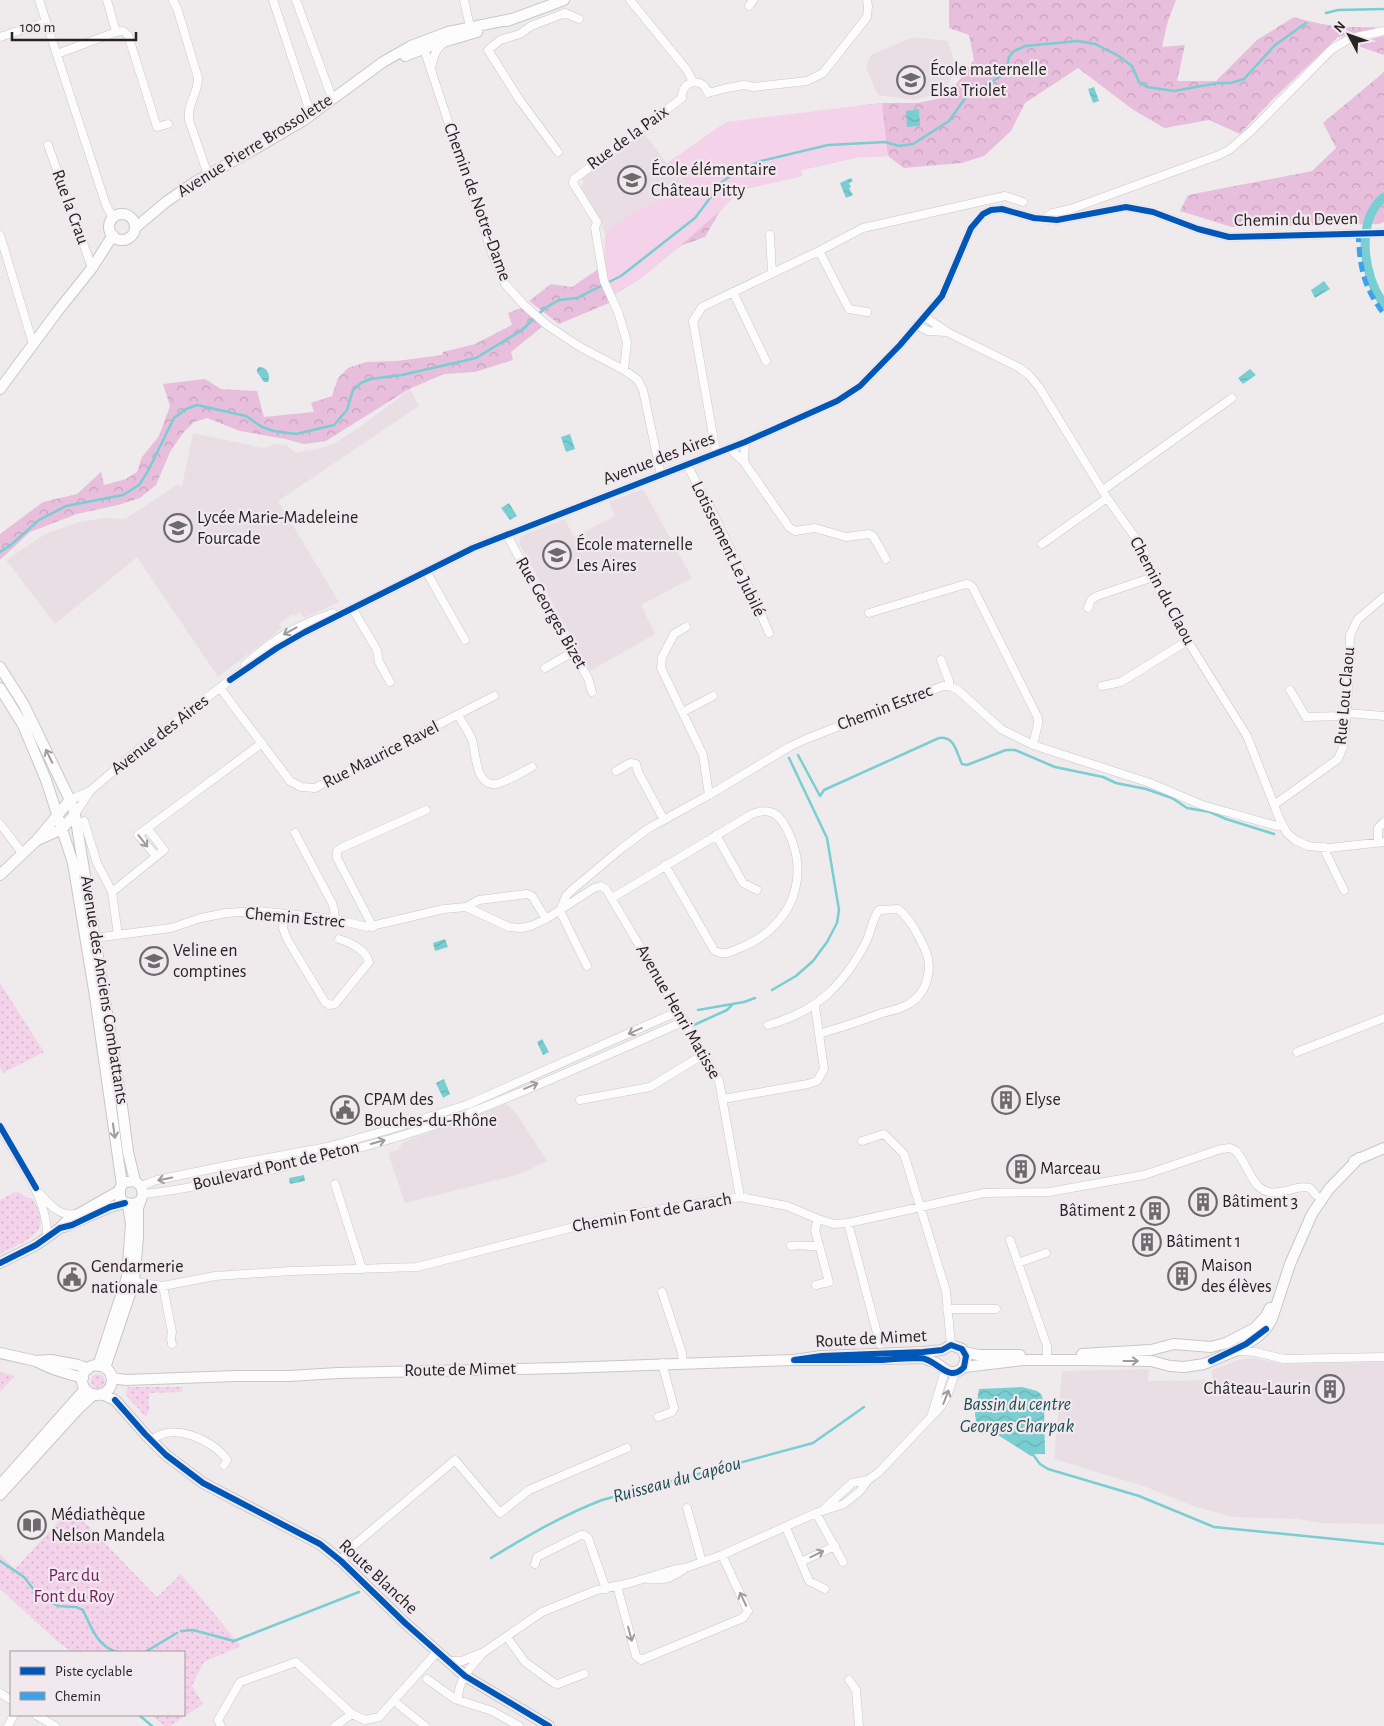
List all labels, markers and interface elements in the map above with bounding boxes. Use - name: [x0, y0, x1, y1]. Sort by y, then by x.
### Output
- scale bar: [12, 10, 136, 42]
- north arrow: [1324, 10, 1374, 60]
- text: N: [1331, 19, 1348, 35]
- text: 100 m: [20, 20, 55, 35]
- place label: École maternelle Elsa Triolet: [930, 58, 1047, 100]
- school or university icon: École maternelle Elsa Triolet: [896, 65, 926, 95]
- street label: Avenue Pierre Brossolette: [174, 91, 336, 201]
- street label: Rue de la Paix: [584, 102, 672, 173]
- street label: Chemin de Notre-Dame: [440, 121, 514, 283]
- place label: École élémentaire Château Pitty: [651, 158, 776, 200]
- school or university icon: École élémentaire Château Pitty: [617, 165, 647, 195]
- street label: Rue la Crau: [48, 167, 92, 247]
- street label: Chemin du Deven: [1234, 210, 1358, 230]
- street label: Avenue des Aires: [601, 429, 717, 489]
- street label: Lotissement Le Jubilé: [687, 479, 769, 619]
- place label: Lycée Marie-Madeleine Fourcade: [197, 509, 358, 548]
- school or university icon: Lycée Marie-Madeleine Fourcade: [163, 513, 193, 543]
- place label: École maternelle Les Aires: [576, 533, 693, 575]
- street label: Chemin du Claou: [1126, 534, 1198, 648]
- school or university icon: École maternelle Les Aires: [542, 540, 572, 570]
- street label: Rue Georges Bizet: [512, 554, 590, 672]
- one-way arrow: [283, 626, 298, 636]
- street label: Rue Lou Claou: [1332, 646, 1358, 746]
- street label: Chemin Estrec: [835, 682, 935, 734]
- street label: Avenue des Aires: [108, 692, 212, 778]
- street label: Rue Maurice Ravel: [320, 718, 442, 792]
- one-way arrow: [44, 749, 54, 764]
- one-way arrow: [138, 834, 149, 847]
- street label: Avenue des Anciens Combattants: [77, 874, 131, 1106]
- street label: Chemin Estrec: [244, 905, 346, 931]
- place label: Veline en comptines: [173, 942, 247, 981]
- street label: Avenue Henri Matisse: [632, 942, 724, 1082]
- school or university icon: Veline en comptines: [139, 946, 169, 976]
- one-way arrow: [628, 1027, 643, 1037]
- one-way arrow: [523, 1081, 538, 1091]
- building icon: Elyse: [991, 1085, 1021, 1115]
- place label: CPAM des Bouches-du-Rhône: [364, 1091, 497, 1130]
- place label: Elyse: [1025, 1091, 1061, 1109]
- public building icon: CPAM des Bouches-du-Rhône: [330, 1095, 360, 1125]
- one-way arrow: [109, 1123, 119, 1139]
- one-way arrow: [370, 1137, 386, 1146]
- street label: Boulevard Pont de Peton: [191, 1138, 361, 1194]
- building icon: Marceau: [1006, 1154, 1036, 1184]
- place label: Marceau: [1040, 1160, 1101, 1178]
- one-way arrow: [157, 1175, 173, 1184]
- building icon: Bâtiment 3: [1188, 1187, 1218, 1217]
- street label: Chemin Font de Garach: [571, 1190, 733, 1236]
- place label: Bâtiment 3: [1222, 1193, 1298, 1211]
- building icon: Bâtiment 2: [1140, 1196, 1170, 1226]
- place label: Bâtiment 2: [1059, 1202, 1136, 1220]
- building icon: Bâtiment 1: [1132, 1227, 1162, 1257]
- place label: Bâtiment 1: [1166, 1233, 1241, 1251]
- place label: Maison des élèves: [1201, 1257, 1272, 1296]
- place label: Gendarmerie nationale: [91, 1258, 183, 1297]
- building icon: Maison des élèves: [1167, 1261, 1197, 1291]
- public building icon: Gendarmerie nationale: [57, 1262, 87, 1292]
- street label: Route de Mimet: [815, 1327, 928, 1351]
- one-way arrow: [1122, 1356, 1139, 1366]
- street label: Route de Mimet: [404, 1360, 516, 1380]
- building icon: Château-Laurin: [1315, 1374, 1345, 1404]
- place label: Château-Laurin: [1203, 1380, 1311, 1398]
- one-way arrow: [942, 1390, 951, 1405]
- water label: Bassin du centre Georges Charpak: [960, 1395, 1074, 1436]
- water label: Ruisseau du Capéou: [611, 1454, 743, 1506]
- place label: Médiathèque Nelson Mandela: [51, 1506, 165, 1545]
- library icon: Médiathèque Nelson Mandela: [17, 1510, 47, 1540]
- street label: Route Blanche: [335, 1536, 421, 1618]
- one-way arrow: [809, 1549, 824, 1559]
- park label: Parc du Font du Roy: [34, 1567, 115, 1606]
- one-way arrow: [737, 1592, 747, 1607]
- one-way arrow: [626, 1625, 635, 1641]
- legend: [10, 1651, 185, 1716]
- text: Piste cyclable: [55, 1664, 133, 1679]
- text: Chemin: [55, 1689, 101, 1704]

